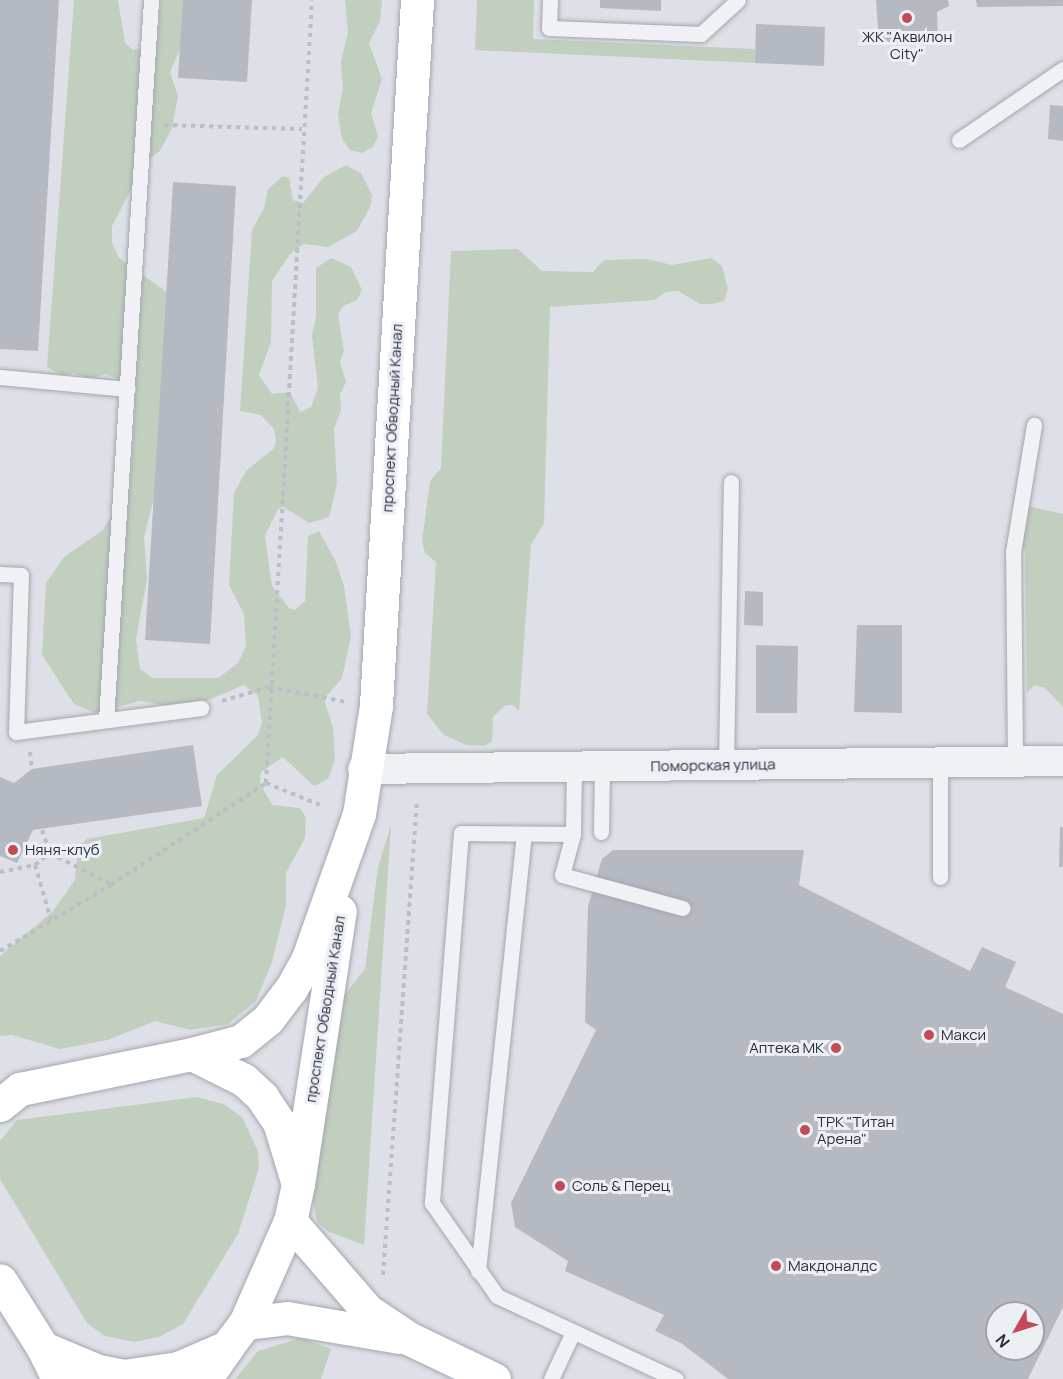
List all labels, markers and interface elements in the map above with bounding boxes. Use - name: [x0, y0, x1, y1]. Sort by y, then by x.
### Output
- marker: ЖК "Аквилон City": [900, 11, 914, 25]
- place label: ЖК "Аквилон City": [861, 27, 953, 62]
- street label: проспект Обводный Канал: [378, 323, 406, 513]
- street label: Поморская улица: [650, 755, 776, 775]
- place label: Няня-клуб: [25, 841, 100, 859]
- marker: Няня-клуб: [6, 843, 20, 857]
- street label: проспект Обводный Канал: [301, 914, 349, 1104]
- place label: Макси: [941, 1026, 986, 1044]
- marker: Макси: [922, 1028, 936, 1042]
- place label: Аптека МК: [749, 1039, 824, 1057]
- marker: Аптека МК: [829, 1041, 843, 1055]
- place label: ТРК "Титан Арена": [817, 1112, 895, 1147]
- marker: ТРК "Титан Арена": [798, 1123, 812, 1137]
- place label: Соль & Перец: [572, 1177, 670, 1195]
- marker: Соль & Перец: [553, 1179, 567, 1193]
- place label: Макдоналдс: [788, 1257, 877, 1275]
- marker: Макдоналдс: [769, 1259, 783, 1273]
- north arrow: [985, 1301, 1045, 1361]
- text: N: [990, 1330, 1015, 1352]

